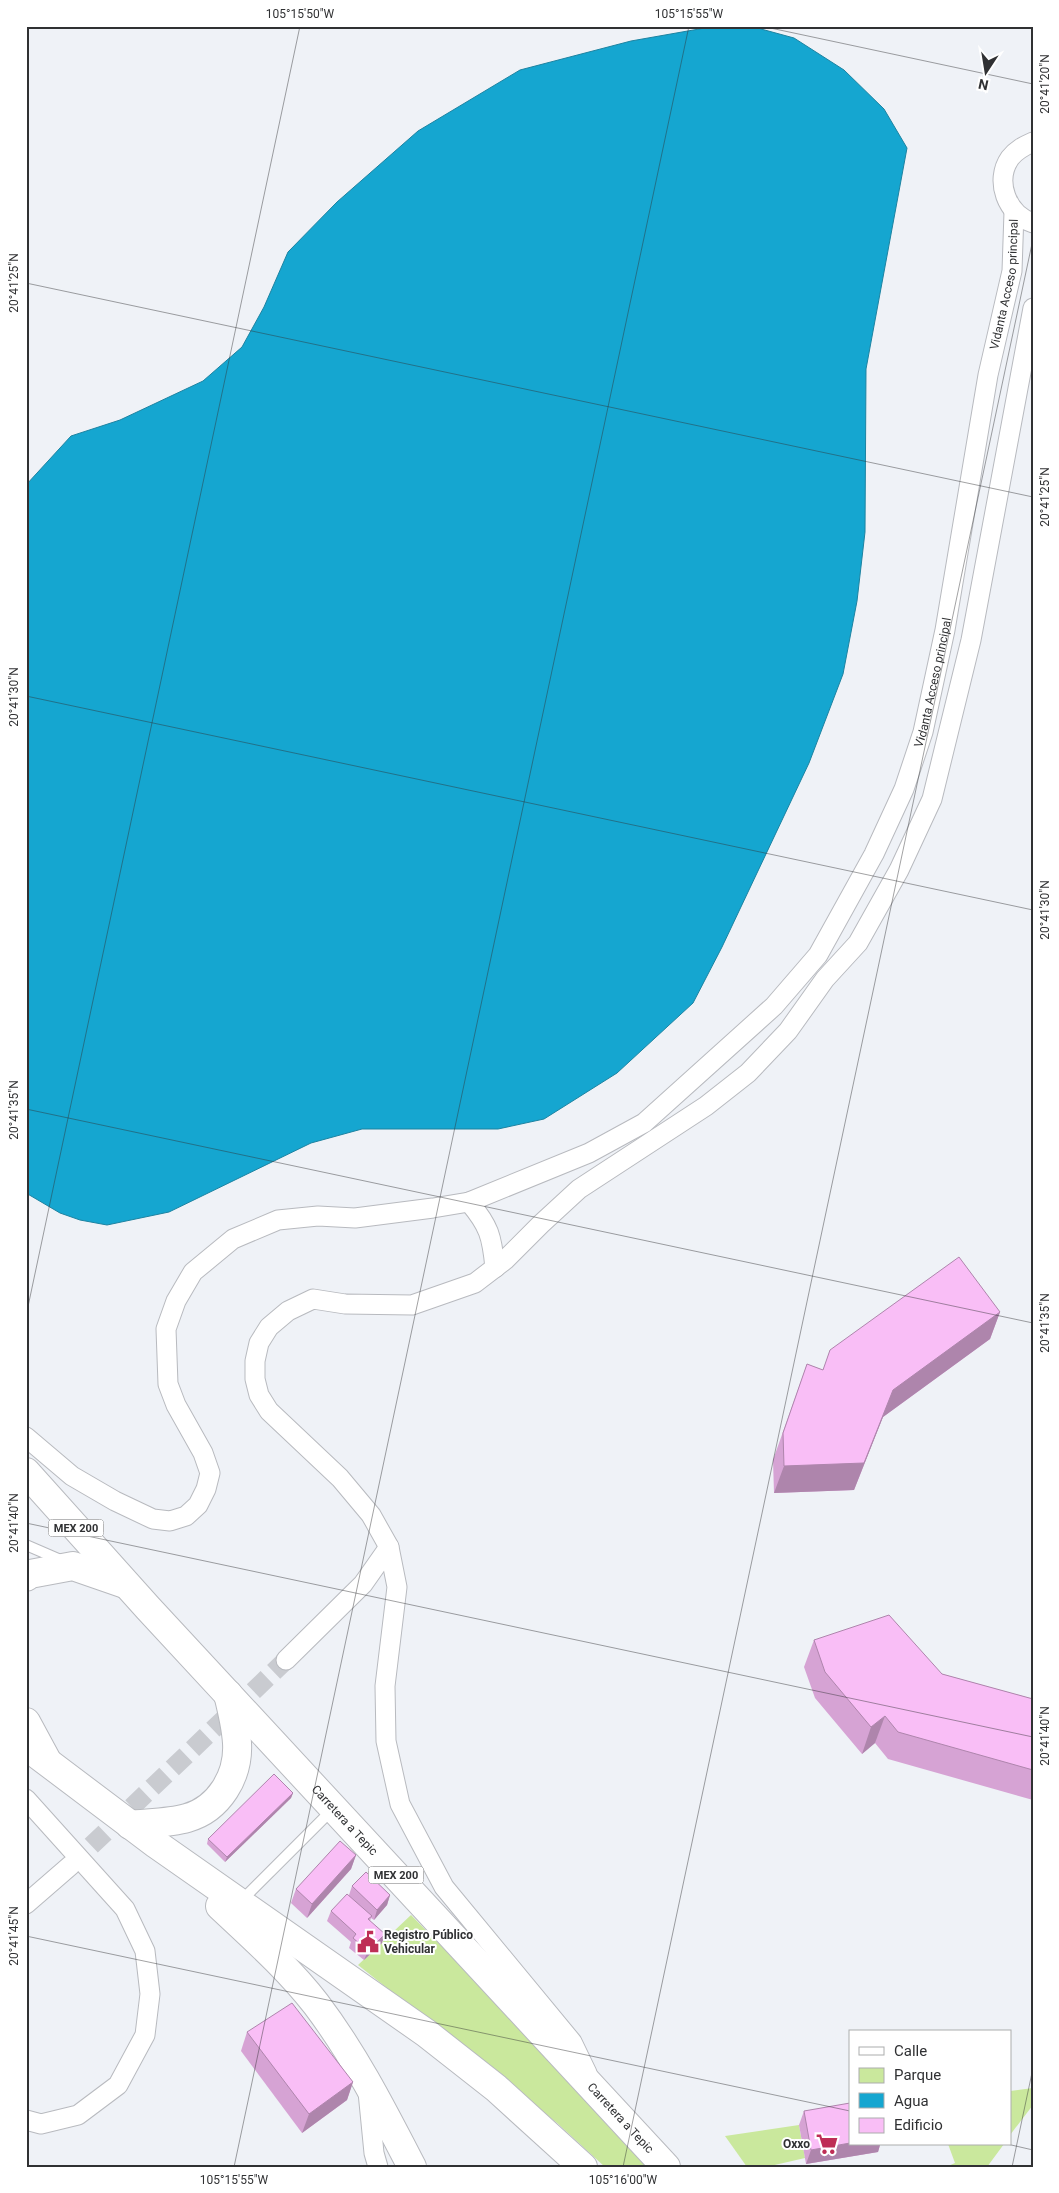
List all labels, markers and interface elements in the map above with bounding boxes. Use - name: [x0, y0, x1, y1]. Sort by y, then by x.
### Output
- text: 105°15'50"W: [266, 7, 334, 21]
- text: 105°15'55"W: [655, 7, 723, 21]
- north arrow: [962, 48, 1012, 98]
- text: 20°41'20"N: [1038, 54, 1052, 114]
- text: N: [977, 76, 990, 94]
- street label: Vidanta Acceso principal: [987, 219, 1021, 351]
- text: 20°41'25"N: [7, 253, 21, 313]
- text: 20°41'25"N: [1038, 467, 1052, 527]
- street label: Vidanta Acceso principal: [911, 617, 954, 749]
- text: 20°41'30"N: [7, 667, 21, 727]
- text: 20°41'30"N: [1038, 880, 1052, 940]
- text: 20°41'35"N: [7, 1080, 21, 1140]
- text: 20°41'35"N: [1038, 1293, 1052, 1353]
- text: 20°41'40"N: [7, 1493, 21, 1553]
- road number: MEX 200: [48, 1520, 104, 1536]
- text: 20°41'40"N: [1038, 1706, 1052, 1766]
- street label: Carretera a Tepic: [309, 1782, 381, 1858]
- road number: MEX 200: [368, 1866, 424, 1884]
- text: 20°41'45"N: [7, 1906, 21, 1966]
- place label: Registro Público Vehicular: [384, 1928, 473, 1956]
- public building icon: Registro Público Vehicular: [355, 1929, 381, 1955]
- legend: [849, 2030, 1012, 2146]
- text: Calle: [894, 2042, 927, 2060]
- text: Parque: [894, 2066, 941, 2084]
- street label: Carretera a Tepic: [585, 2080, 657, 2156]
- text: Agua: [894, 2092, 929, 2110]
- text: Edificio: [894, 2116, 943, 2134]
- supermarket icon: Oxxo: [814, 2131, 840, 2157]
- place label: Oxxo: [783, 2137, 810, 2151]
- text: 105°15'55"W: [200, 2173, 268, 2187]
- text: 105°16'00"W: [589, 2173, 657, 2187]

